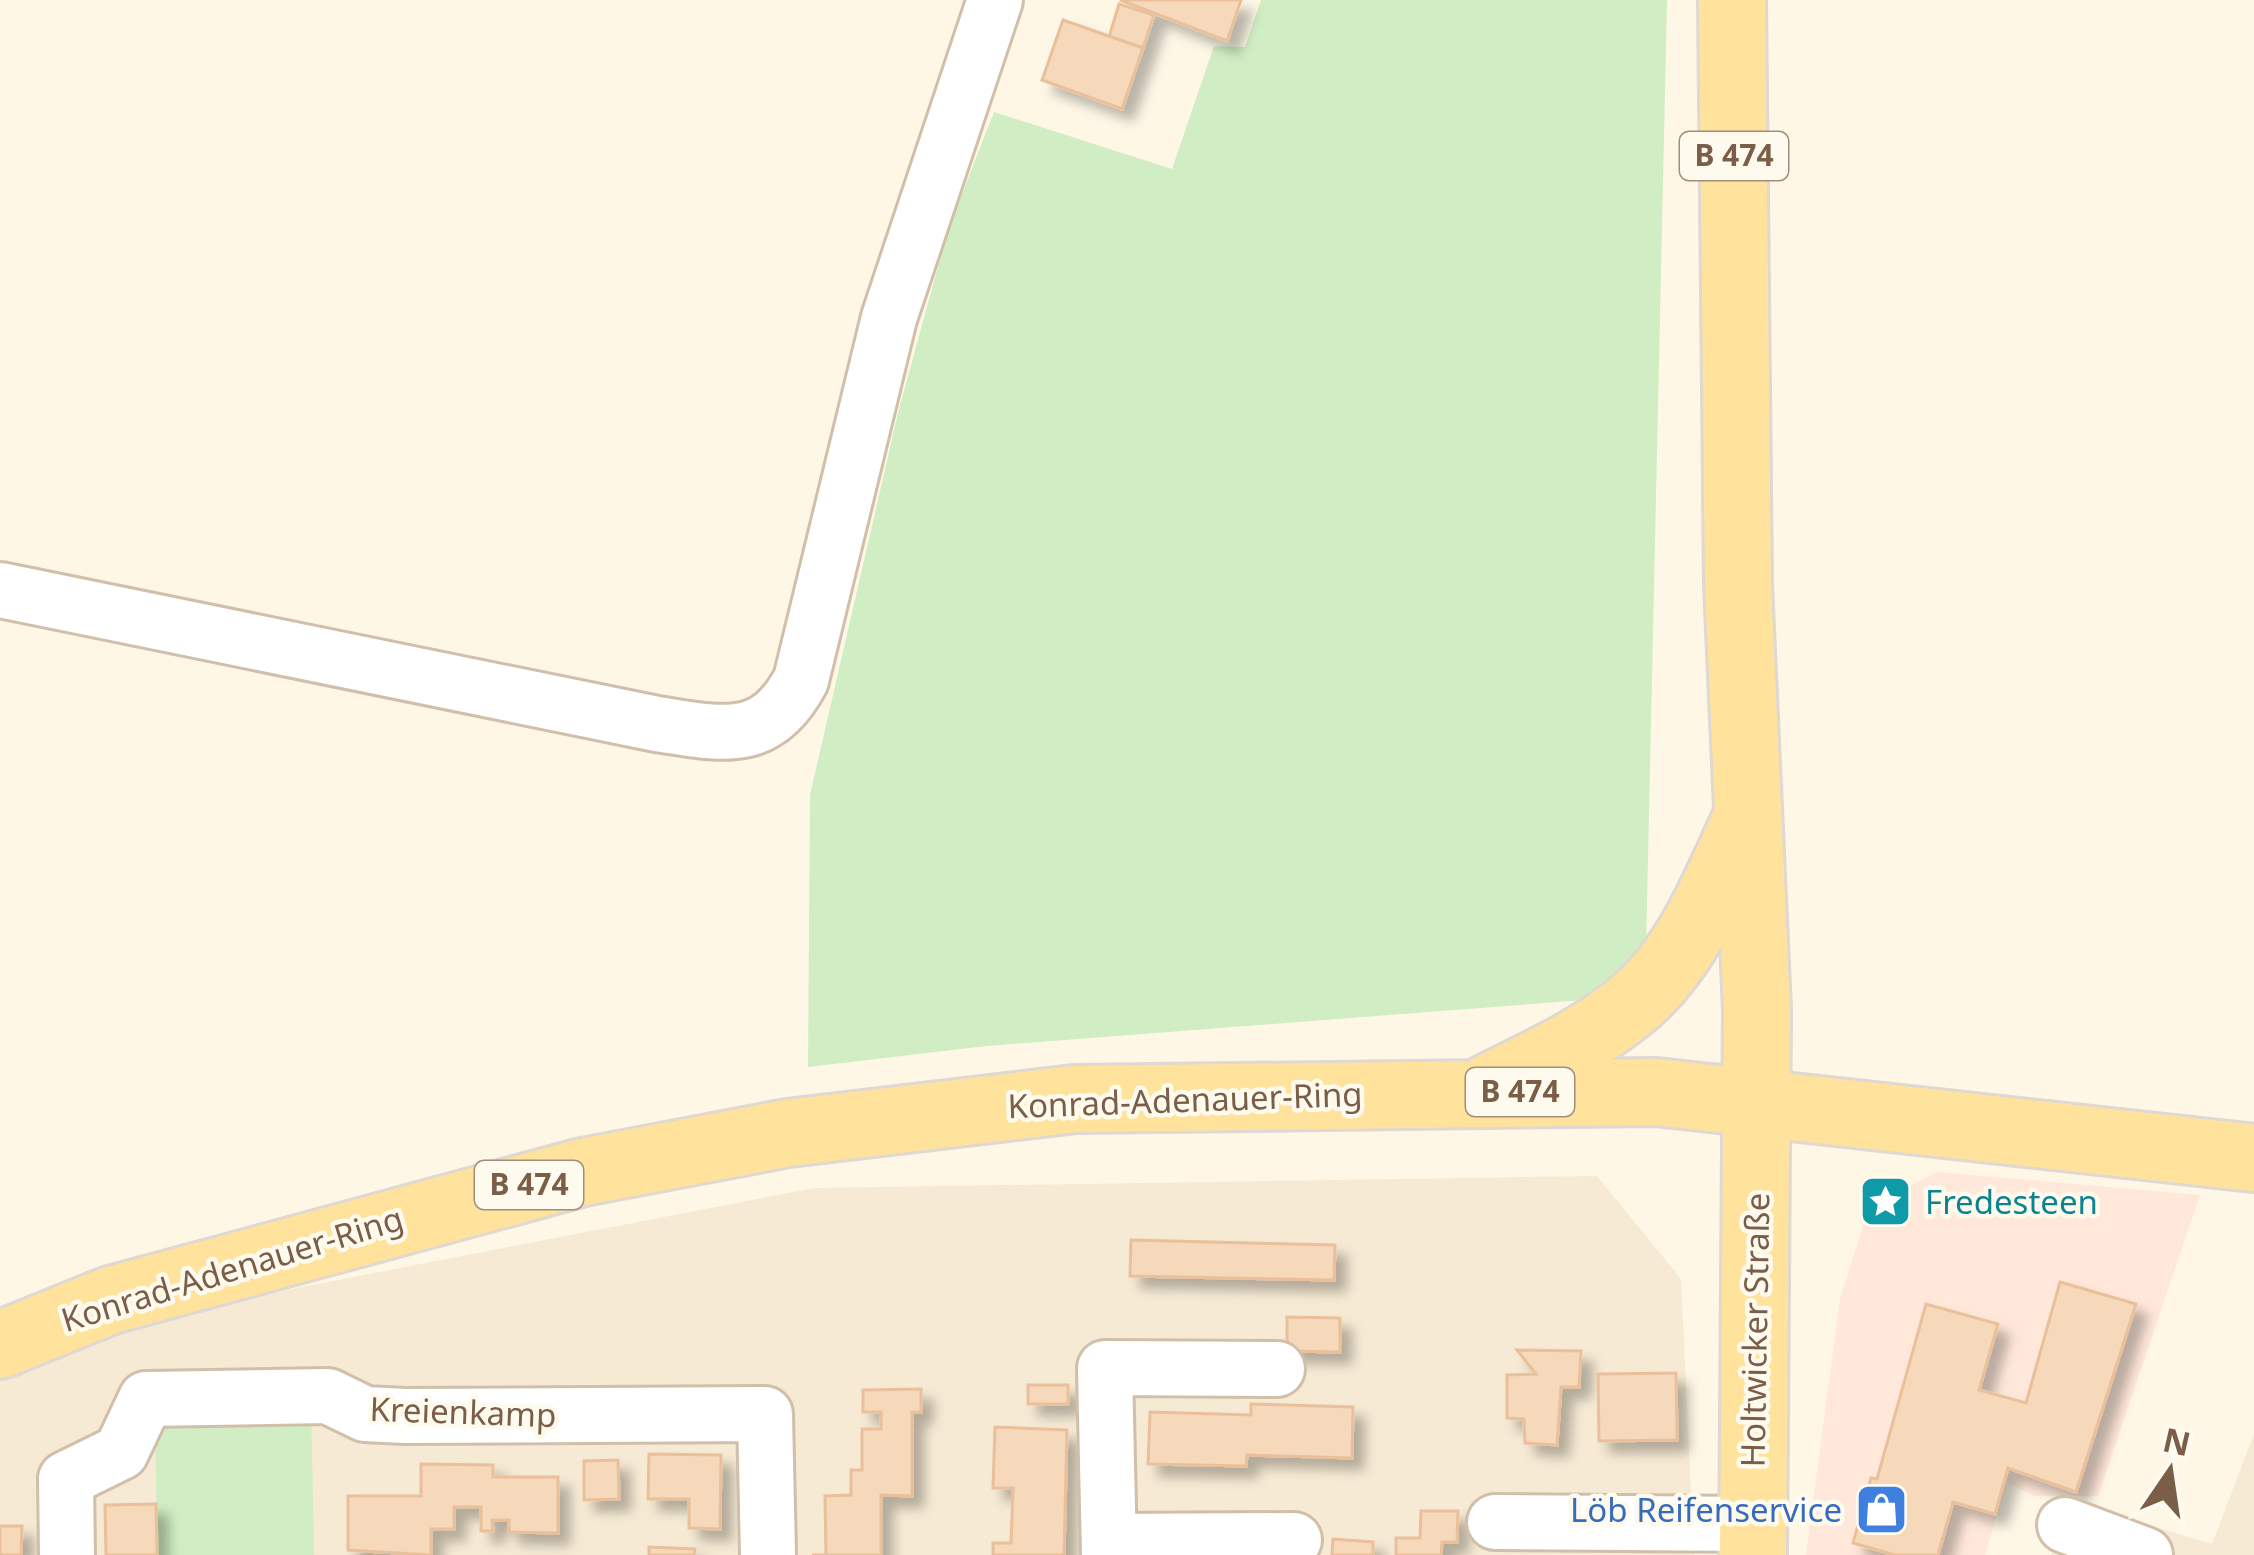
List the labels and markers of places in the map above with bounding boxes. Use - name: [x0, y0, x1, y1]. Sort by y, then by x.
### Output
- place icon: Fredesteen: [1858, 1174, 1914, 1230]
- place label: Fredesteen: [1925, 1179, 2098, 1224]
- shop icon: Löb Reifenservice: [1853, 1482, 1909, 1538]
- place label: Löb Reifenservice: [1570, 1487, 1842, 1532]

